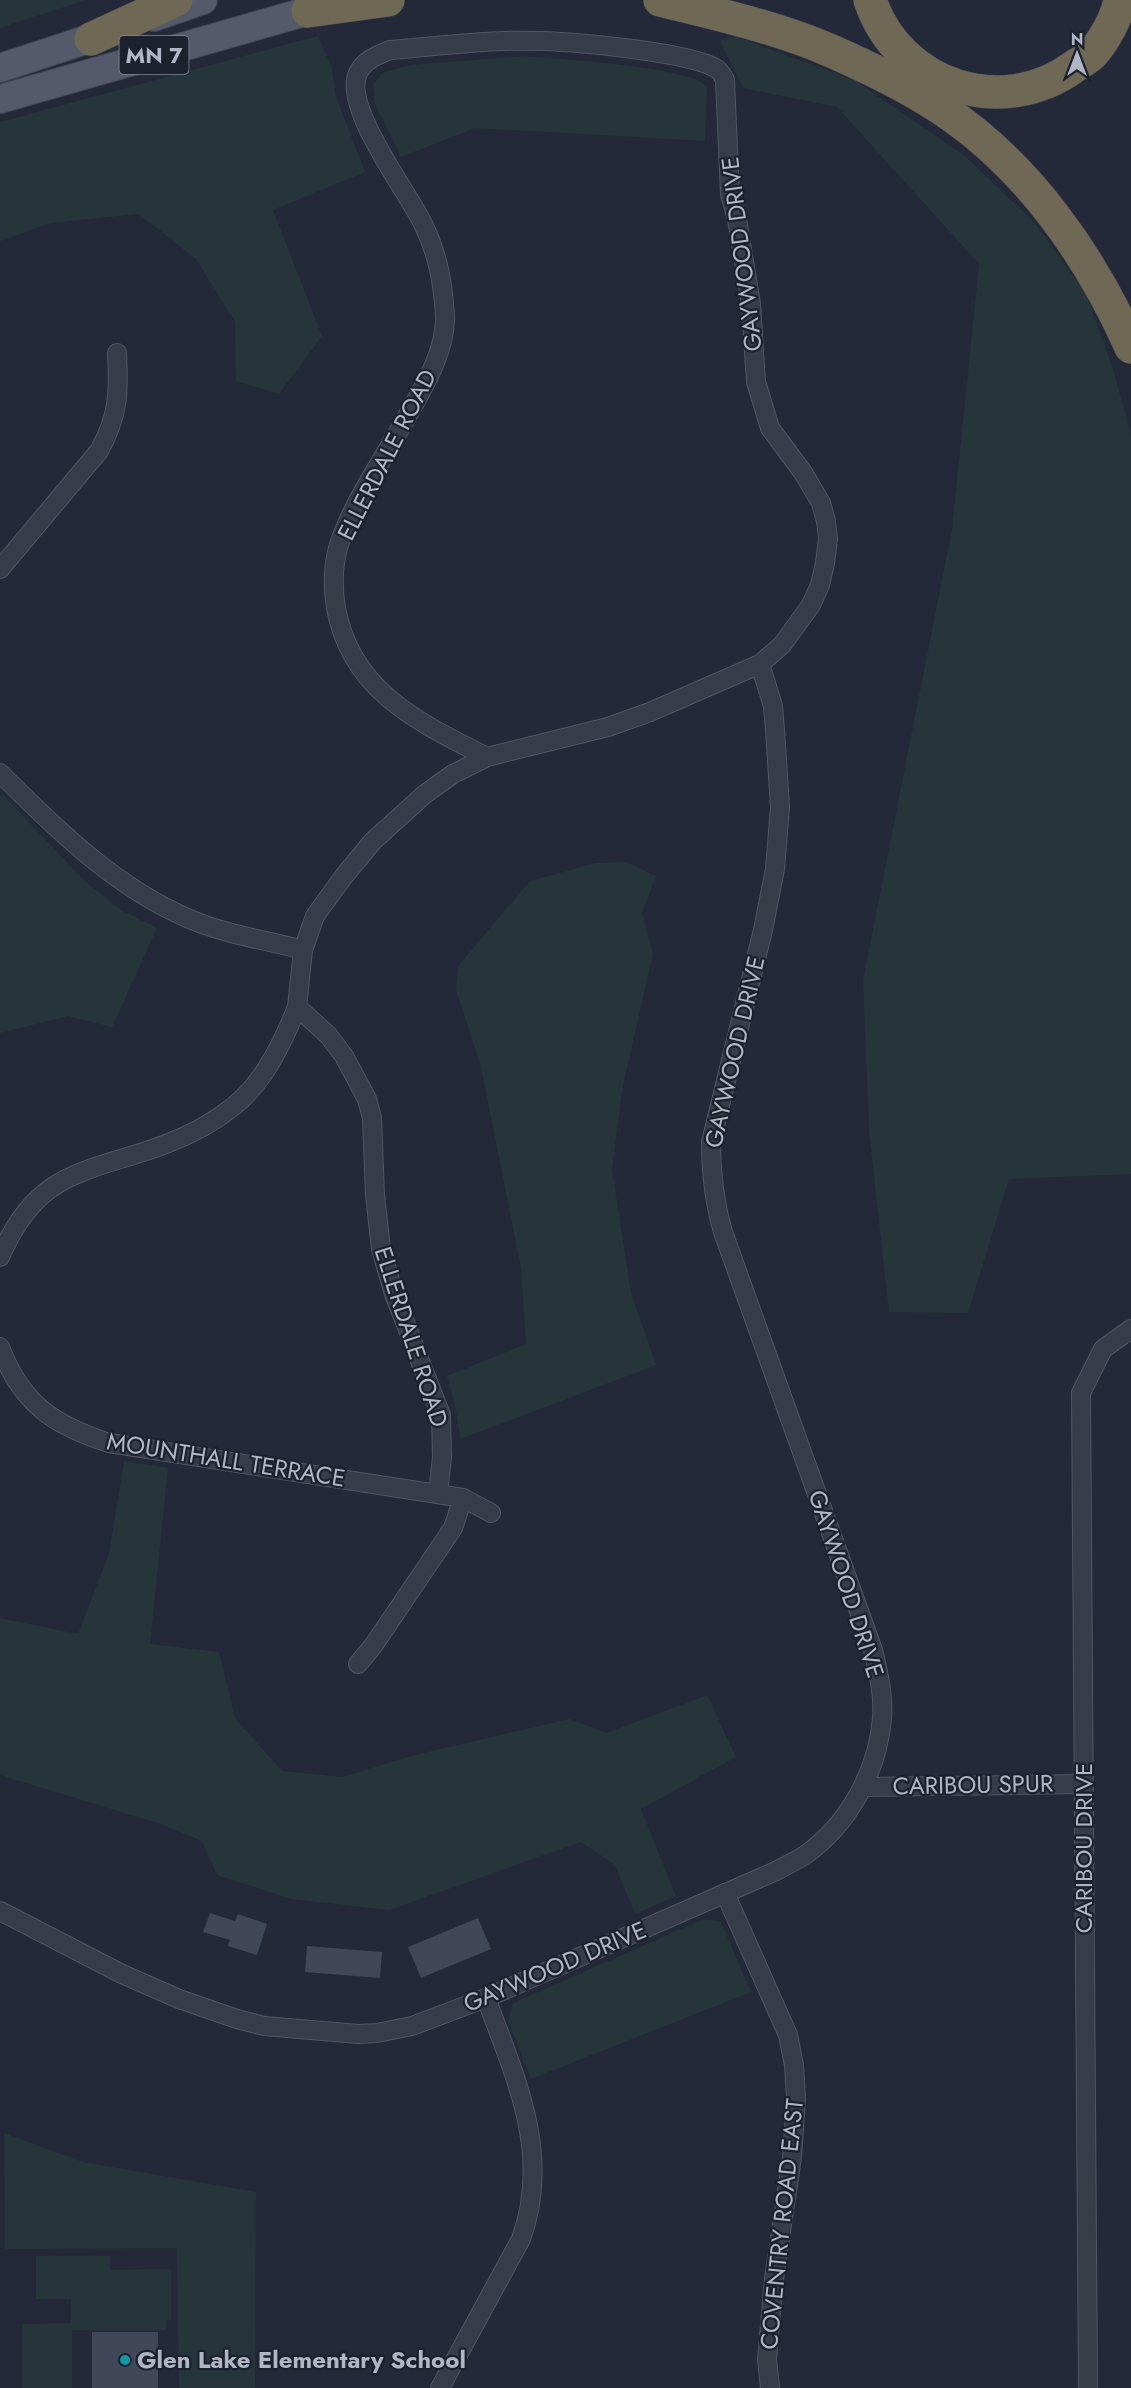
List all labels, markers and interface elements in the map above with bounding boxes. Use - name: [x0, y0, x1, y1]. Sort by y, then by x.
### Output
- north arrow: [1047, 24, 1107, 84]
- text: N: [1071, 28, 1083, 51]
- road number: MN 7: [120, 36, 188, 74]
- street label: GAYWOOD DRIVE: [712, 155, 771, 353]
- street label: ELLERDALE ROAD: [328, 363, 445, 546]
- street label: GAYWOOD DRIVE: [695, 953, 774, 1151]
- street label: ELLERDALE ROAD: [366, 1242, 457, 1432]
- street label: MOUNTHALL TERRACE: [104, 1423, 348, 1496]
- street label: GAYWOOD DRIVE: [800, 1485, 893, 1682]
- street label: CARIBOU DRIVE: [1066, 1763, 1101, 1933]
- street label: CARIBOU SPUR: [892, 1766, 1054, 1803]
- street label: GAYWOOD DRIVE: [458, 1912, 652, 2021]
- street label: COVENTRY ROAD EAST: [751, 2097, 812, 2351]
- place label: Glen Lake Elementary School: [137, 2342, 466, 2377]
- marker: Glen Lake Elementary School: [118, 2353, 132, 2367]

